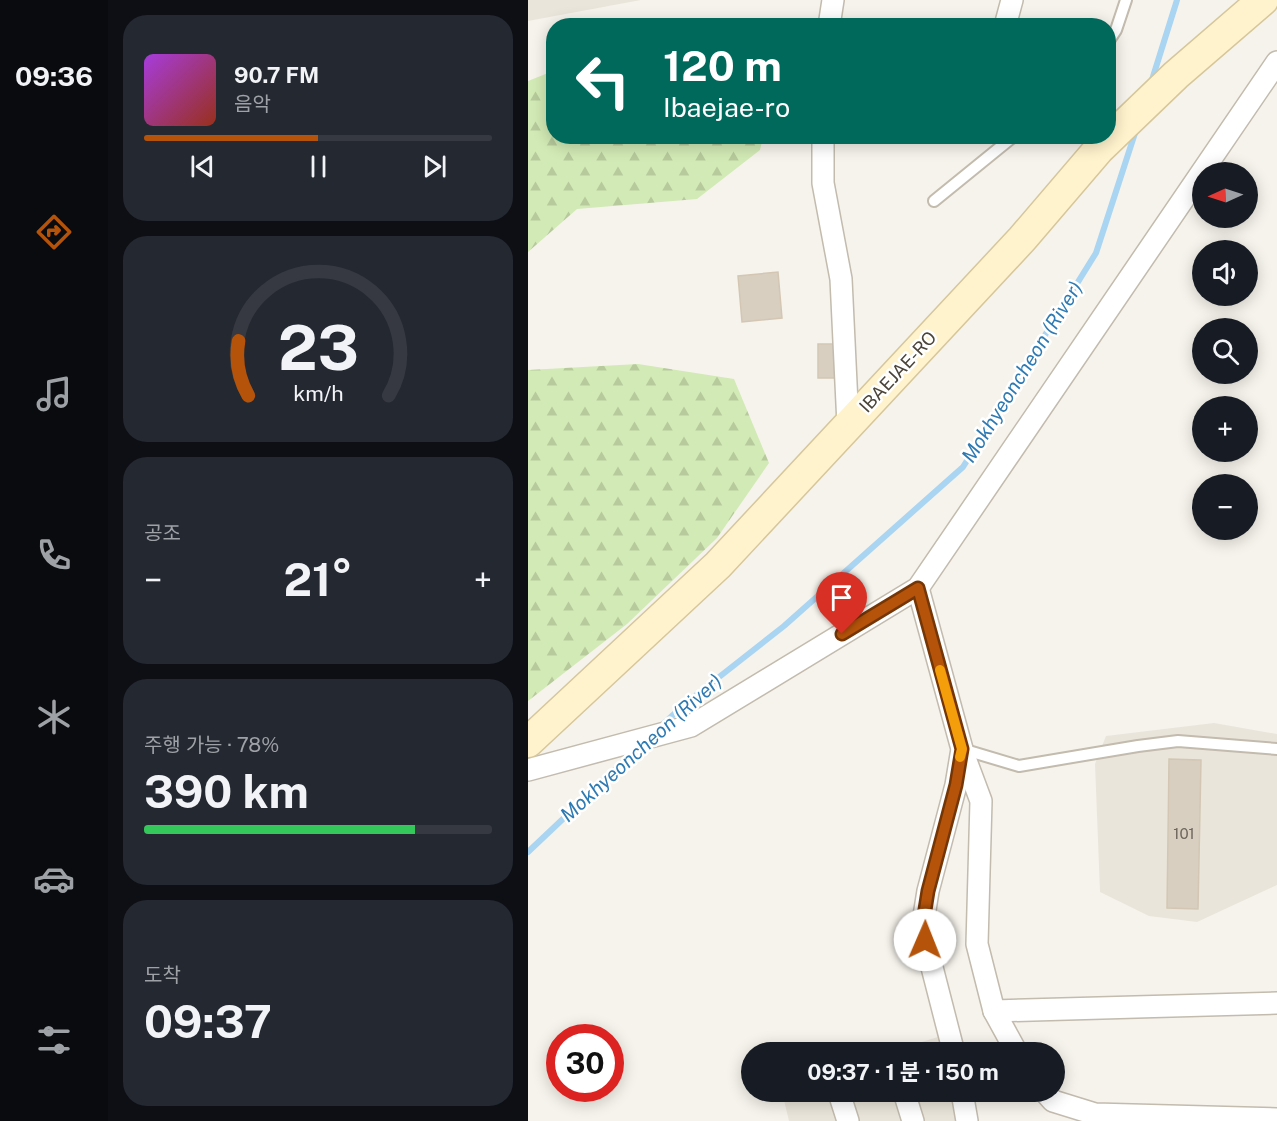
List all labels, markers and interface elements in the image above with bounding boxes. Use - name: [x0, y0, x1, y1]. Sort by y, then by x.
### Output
- text: 120 m: [663, 41, 782, 90]
- icon: left: [564, 42, 642, 120]
- text: 09:36: [15, 60, 93, 92]
- text: 90.7 FM: [234, 62, 319, 88]
- text: Ibaejae-ro: [663, 91, 790, 123]
- text: 음악: [234, 92, 271, 116]
- icon: previous: [186, 150, 219, 183]
- icon: pause: [302, 150, 335, 183]
- icon: next: [418, 150, 451, 183]
- north arrow: [1192, 162, 1258, 228]
- map controls: [1192, 162, 1258, 540]
- icon: directions: [33, 211, 75, 253]
- button: sound: [1192, 240, 1258, 306]
- water label: Mokhyeoncheon (River): [956, 277, 1088, 467]
- text: 23: [277, 311, 359, 384]
- button: search: [1192, 318, 1258, 384]
- street label: IBAEJAE-RO: [855, 327, 941, 417]
- icon: music: [33, 373, 75, 415]
- text: km/h: [293, 382, 343, 407]
- button: +: [1192, 396, 1258, 462]
- button: −: [1192, 474, 1258, 540]
- text: 공조: [144, 521, 181, 545]
- icon: phone: [33, 534, 75, 576]
- text: 21°: [283, 553, 353, 606]
- text: −: [144, 561, 162, 599]
- text: +: [474, 561, 492, 599]
- pin: [816, 572, 867, 634]
- icon: arrive: [825, 581, 858, 614]
- water label: Mokhyeoncheon (River): [555, 669, 727, 827]
- icon: climate: [33, 696, 75, 738]
- text: 주행 가능 · 78%: [144, 733, 279, 757]
- text: 390 km: [144, 765, 309, 818]
- house number: 101: [1173, 825, 1195, 842]
- icon: car: [33, 858, 75, 900]
- position arrow: [893, 908, 957, 972]
- text: 도착: [144, 963, 181, 987]
- text: 09:37: [144, 995, 272, 1048]
- icon: filters: [33, 1019, 75, 1061]
- speed limit sign: 30: [546, 1024, 624, 1102]
- text: 09:37 · 1 분 · 150 m: [807, 1059, 999, 1085]

